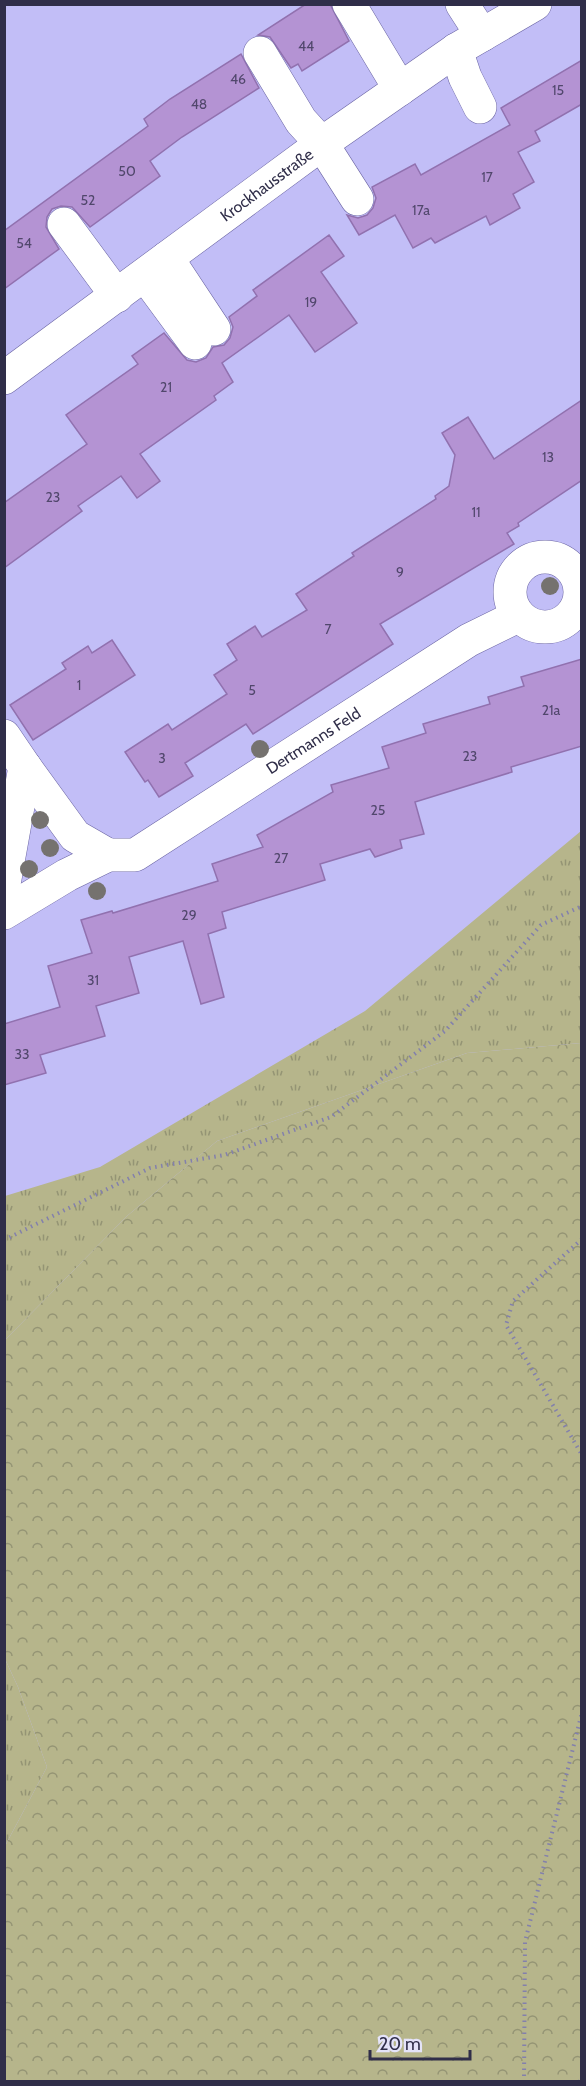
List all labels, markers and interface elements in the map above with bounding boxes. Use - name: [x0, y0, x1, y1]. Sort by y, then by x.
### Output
- house number: 44: [298, 37, 314, 55]
- house number: 46: [230, 70, 246, 88]
- house number: 15: [552, 81, 564, 99]
- house number: 48: [191, 95, 207, 113]
- street label: Krockhausstraße: [217, 145, 317, 225]
- house number: 50: [118, 162, 136, 180]
- house number: 17: [481, 168, 493, 186]
- house number: 52: [81, 191, 95, 209]
- house number: 17a: [412, 201, 430, 219]
- house number: 54: [16, 234, 32, 252]
- house number: 19: [305, 293, 317, 311]
- house number: 21: [160, 378, 172, 396]
- house number: 13: [542, 448, 554, 466]
- house number: 23: [46, 488, 60, 506]
- house number: 11: [471, 503, 481, 521]
- house number: 9: [396, 563, 404, 581]
- house number: 7: [324, 620, 332, 638]
- house number: 1: [77, 676, 81, 694]
- house number: 5: [248, 681, 256, 699]
- house number: 21a: [542, 701, 561, 719]
- street label: Dertmanns Feld: [263, 703, 364, 778]
- house number: 23: [463, 747, 477, 765]
- house number: 3: [158, 749, 166, 767]
- house number: 25: [371, 801, 385, 819]
- house number: 27: [274, 849, 288, 867]
- house number: 29: [181, 906, 197, 924]
- house number: 31: [87, 971, 99, 989]
- house number: 33: [14, 1045, 30, 1063]
- scale bar: [370, 2023, 470, 2061]
- text: 20 m: [379, 2033, 421, 2055]

